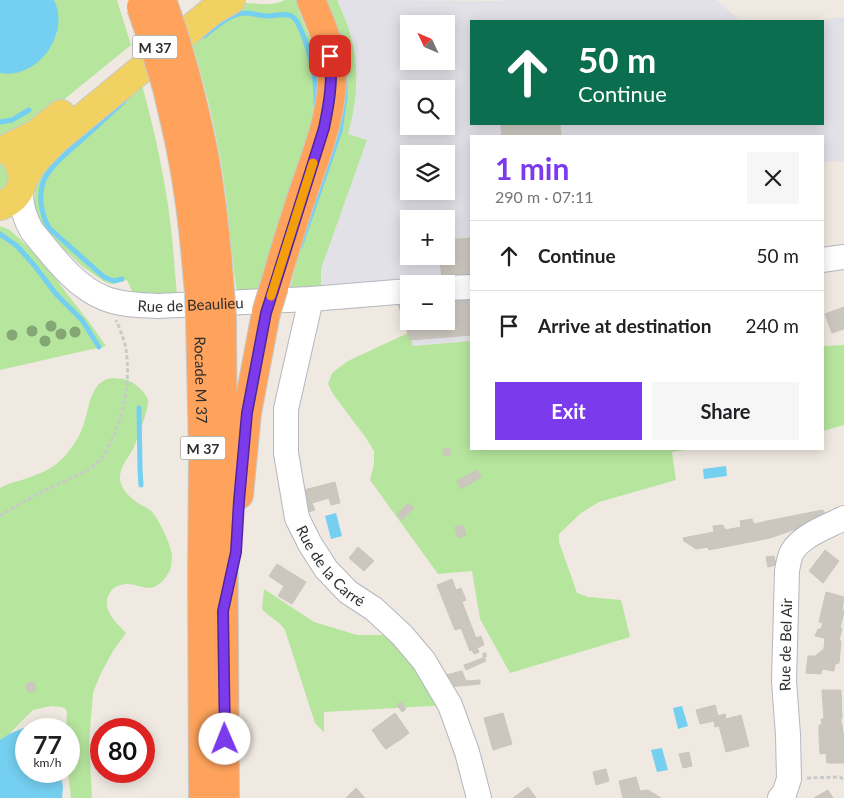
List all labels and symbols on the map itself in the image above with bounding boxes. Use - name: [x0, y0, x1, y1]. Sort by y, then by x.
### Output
- north arrow: [400, 15, 455, 70]
- pin: [309, 35, 351, 77]
- road number: M 37: [132, 36, 178, 58]
- street label: Rue de Beaulieu: [137, 293, 244, 315]
- street label: Rocade M 37: [191, 336, 211, 424]
- road number: M 37: [180, 436, 226, 459]
- street label: Rue de la Carré: [293, 522, 369, 610]
- street label: Rue de Bel Air: [775, 597, 795, 692]
- position arrow: [198, 712, 250, 764]
- speed limit sign: 80: [90, 718, 155, 783]

